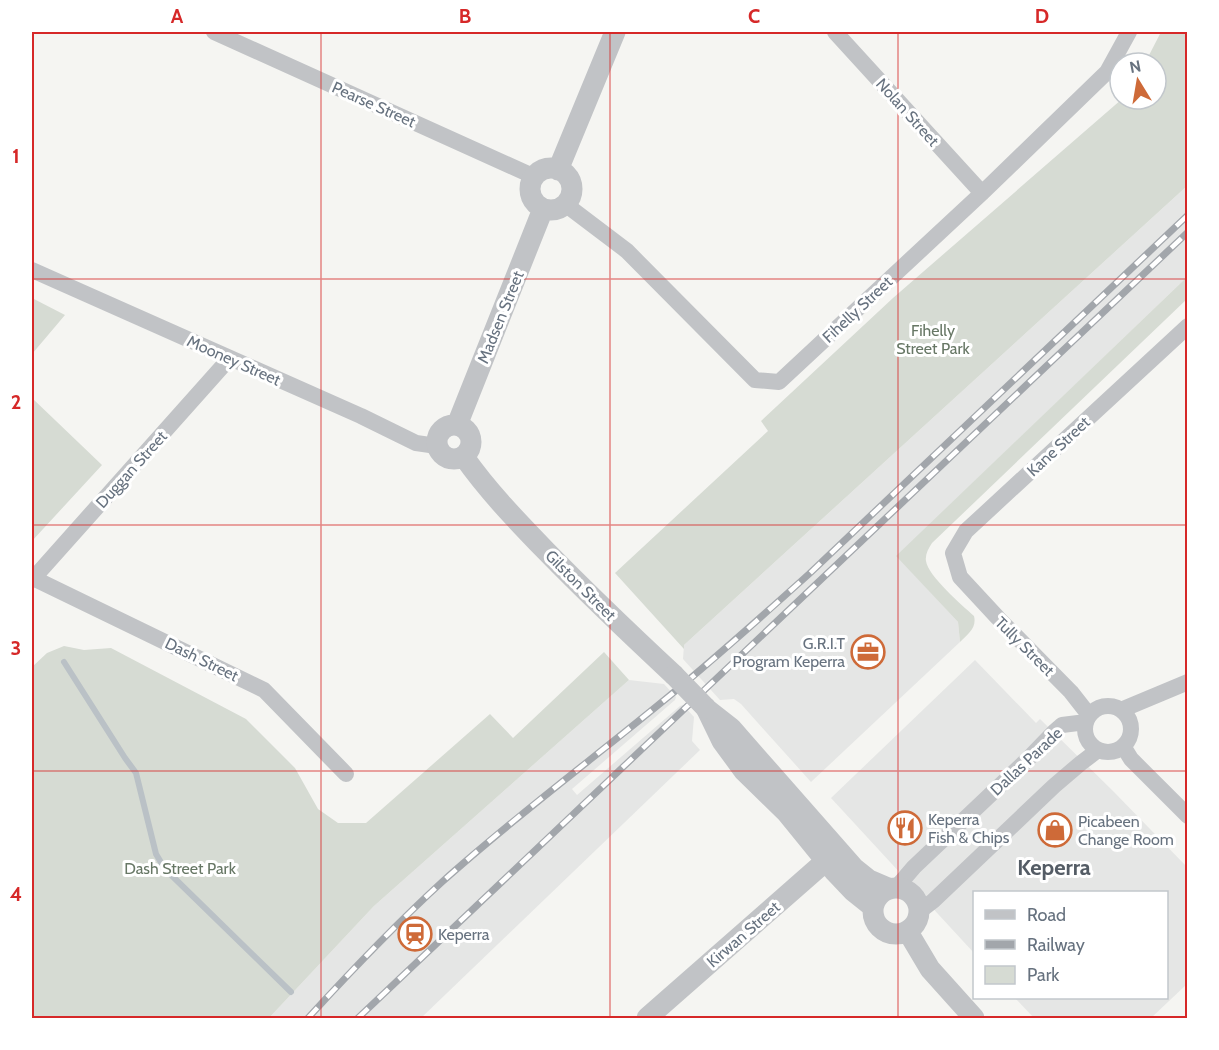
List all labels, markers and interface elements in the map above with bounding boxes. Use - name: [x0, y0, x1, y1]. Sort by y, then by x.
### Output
- text: A: [171, 4, 184, 28]
- text: B: [459, 4, 471, 28]
- text: C: [748, 4, 760, 28]
- text: D: [1035, 4, 1049, 28]
- north arrow: [1108, 51, 1168, 111]
- text: N: [1128, 56, 1143, 77]
- street label: Nolan Street: [872, 74, 944, 151]
- street label: Pearse Street: [329, 78, 419, 132]
- text: 1: [12, 144, 20, 168]
- street label: Madsen Street: [473, 268, 528, 366]
- street label: Fihelly Street: [818, 272, 897, 347]
- park label: Fihelly Street Park: [896, 321, 971, 358]
- street label: Mooney Street: [184, 331, 284, 390]
- text: 2: [11, 390, 21, 414]
- street label: Kane Street: [1023, 412, 1094, 480]
- street label: Duggan Street: [92, 426, 171, 512]
- street label: Gilston Street: [541, 546, 620, 625]
- street label: Tully Street: [991, 613, 1059, 680]
- street label: Dash Street: [162, 634, 242, 686]
- place label: G.R.I.T Program Keperra: [733, 634, 845, 671]
- office icon: G.R.I.T Program Keperra: [850, 634, 886, 670]
- text: 3: [11, 636, 21, 660]
- street label: Dallas Parade: [987, 723, 1066, 799]
- restaurant icon: Keperra Fish & Chips: [887, 810, 923, 846]
- place label: Keperra Fish & Chips: [928, 810, 1010, 847]
- shop icon: Picabeen Change Room: [1037, 812, 1073, 848]
- place label: Picabeen Change Room: [1078, 812, 1174, 849]
- district label: Keperra: [1017, 854, 1091, 881]
- park label: Dash Street Park: [124, 859, 237, 878]
- text: 4: [10, 882, 22, 906]
- legend: [973, 891, 1168, 999]
- street label: Kirwan Street: [703, 897, 784, 971]
- text: Road: [1027, 904, 1066, 926]
- station icon: Keperra: [397, 916, 433, 952]
- place label: Keperra: [438, 925, 490, 944]
- text: Railway: [1027, 934, 1085, 956]
- text: Park: [1027, 964, 1060, 986]

